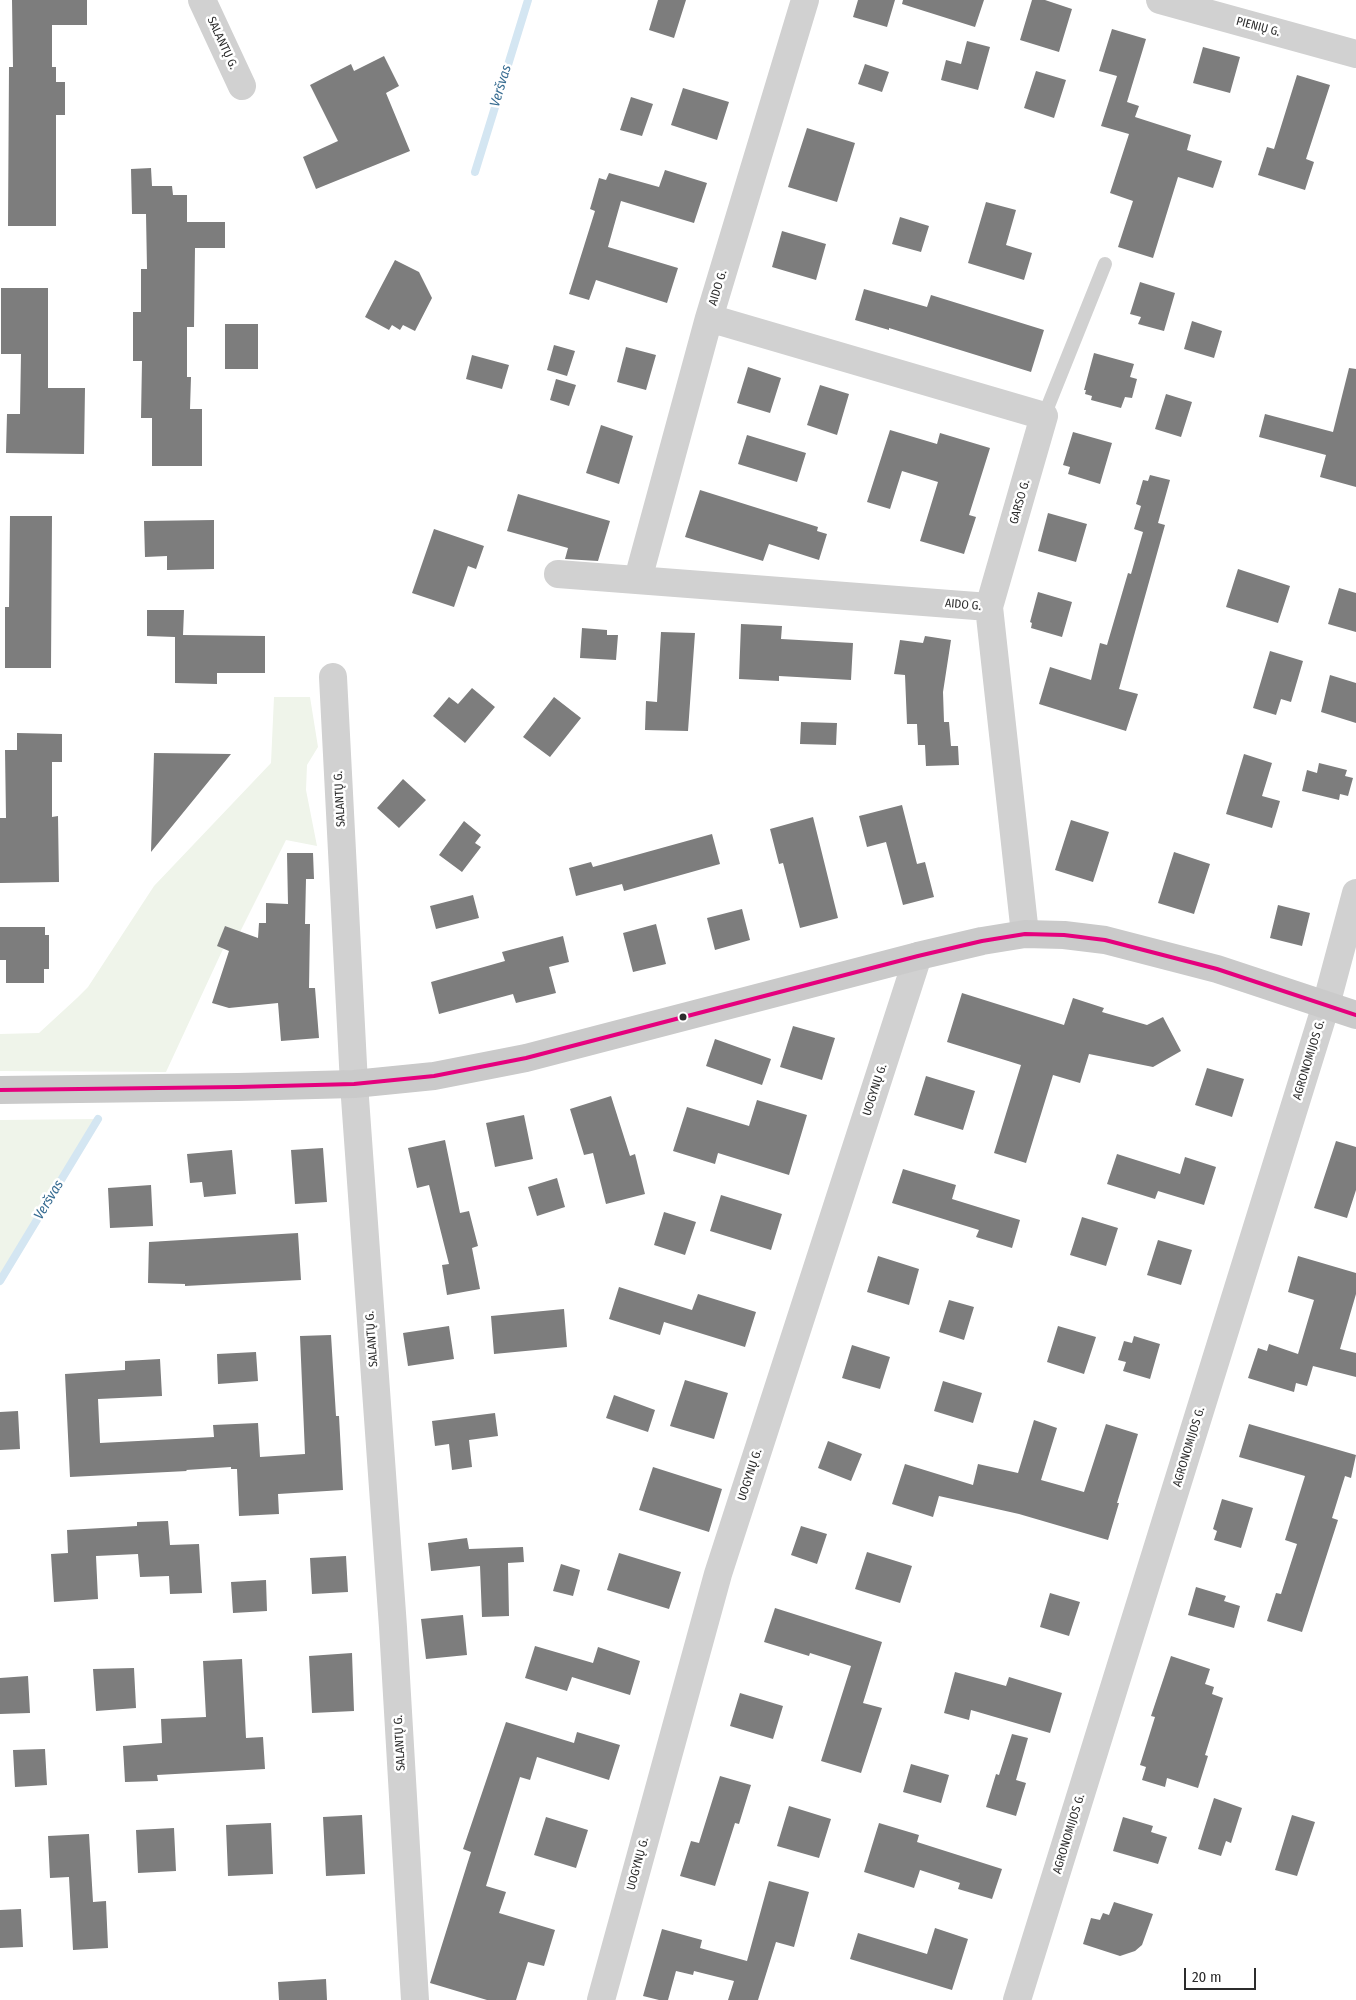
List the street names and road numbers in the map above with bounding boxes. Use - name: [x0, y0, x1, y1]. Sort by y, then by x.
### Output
- street label: PIENIŲ G.: [1235, 14, 1281, 40]
- street label: SALANTŲ G.: [204, 15, 240, 71]
- street label: AIDO G.: [706, 269, 730, 307]
- street label: GARSO G.: [1007, 478, 1033, 526]
- street label: AIDO G.: [944, 596, 982, 614]
- street label: SALANTŲ G.: [331, 771, 349, 827]
- street label: AGRONOMIJOS G.: [1290, 1018, 1328, 1102]
- street label: UOGYNŲ G.: [860, 1062, 890, 1118]
- street label: SALANTŲ G.: [363, 1311, 381, 1367]
- street label: AGRONOMIJOS G.: [1170, 1405, 1208, 1489]
- street label: UOGYNŲ G.: [735, 1447, 765, 1503]
- street label: SALANTŲ G.: [391, 1715, 409, 1771]
- street label: AGRONOMIJOS G.: [1050, 1792, 1088, 1876]
- street label: UOGYNŲ G.: [624, 1836, 652, 1892]

